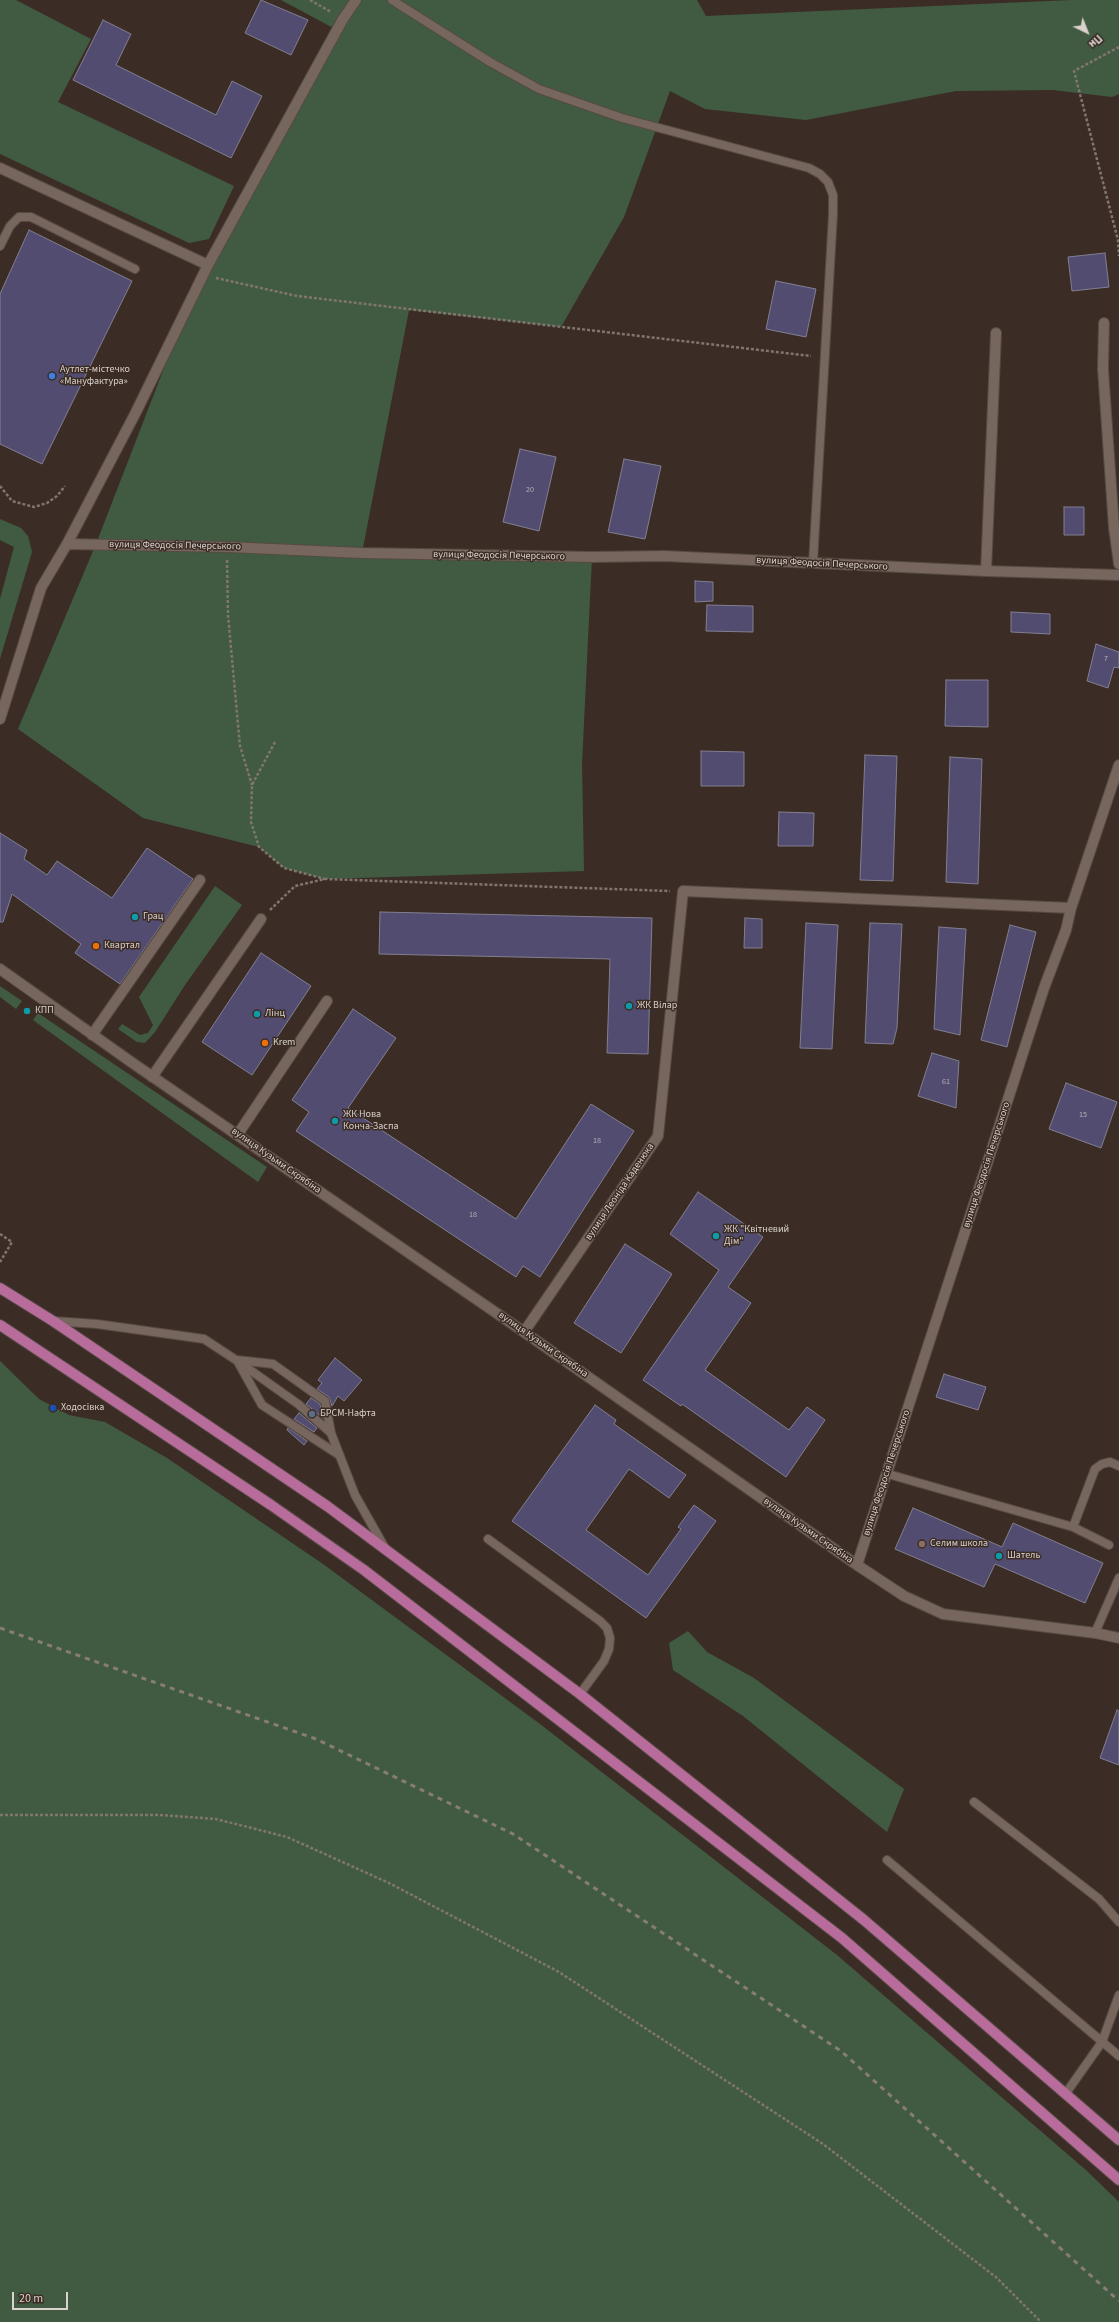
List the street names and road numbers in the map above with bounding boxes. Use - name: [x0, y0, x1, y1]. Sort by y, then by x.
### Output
- street label: вулиця Феодосія Печерського: [109, 539, 241, 553]
- street label: вулиця Феодосія Печерського: [433, 549, 565, 563]
- street label: вулиця Феодосія Печерського: [756, 555, 888, 573]
- street label: вулиця Феодосія Печерського: [961, 1100, 1013, 1230]
- street label: вулиця Кузьми Скрябіна: [229, 1125, 323, 1197]
- street label: вулиця Леоніда Каденюка: [583, 1141, 657, 1243]
- street label: вулиця Кузьми Скрябіна: [496, 1309, 590, 1381]
- street label: вулиця Феодосія Печерського: [861, 1408, 913, 1538]
- street label: вулиця Кузьми Скрябіна: [761, 1495, 855, 1567]

